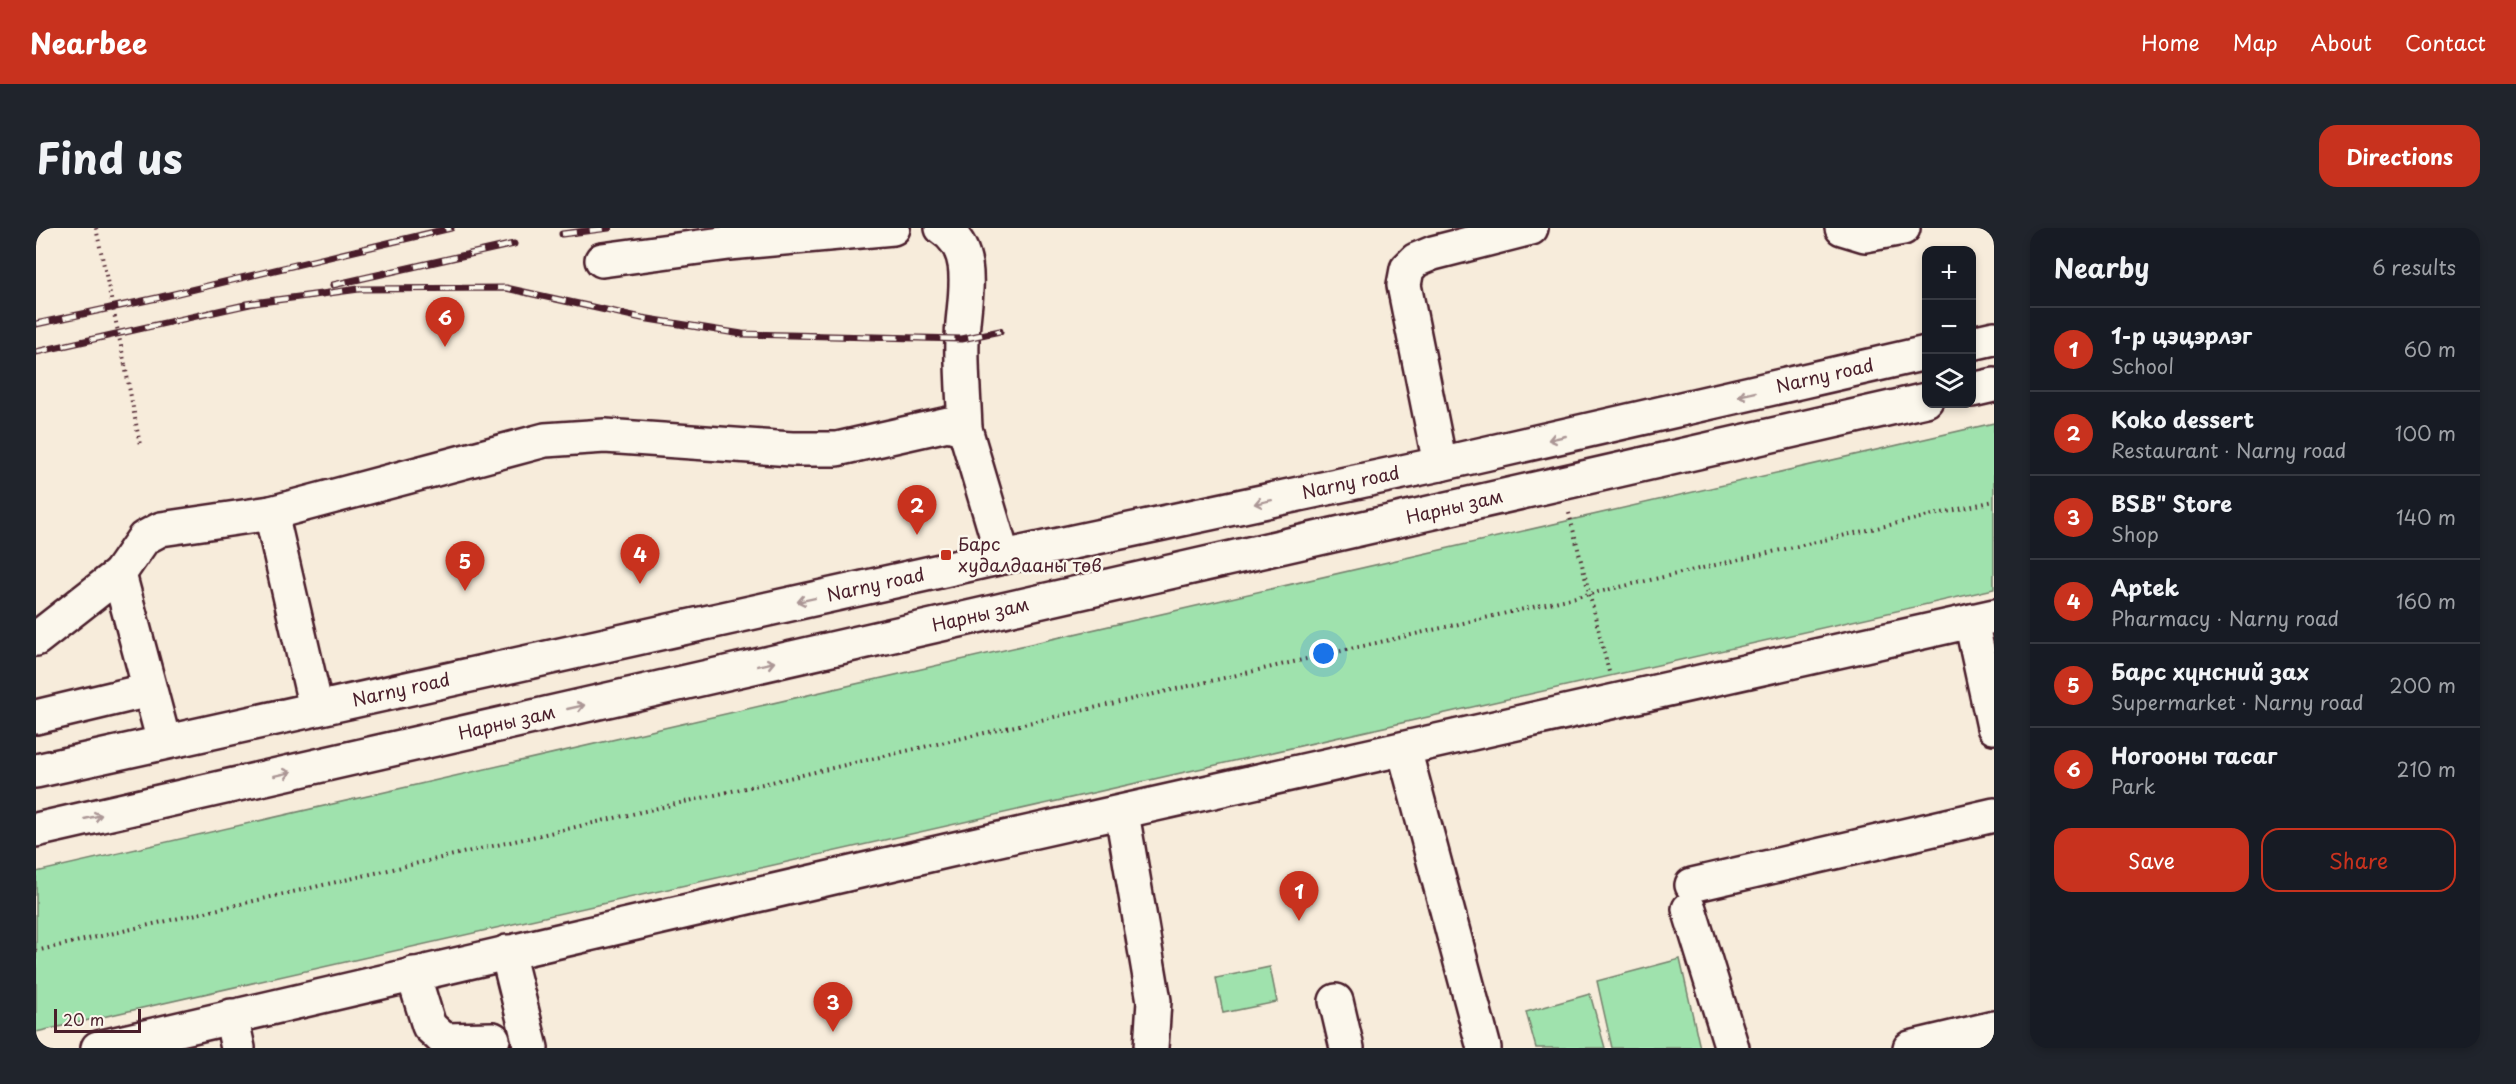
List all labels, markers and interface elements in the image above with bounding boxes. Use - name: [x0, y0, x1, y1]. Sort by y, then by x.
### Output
- text: Nearbee: [30, 21, 147, 64]
- text: Home: [2141, 26, 2200, 58]
- text: Map: [2233, 26, 2278, 58]
- text: About: [2311, 26, 2372, 58]
- text: Contact: [2405, 26, 2486, 58]
- text: Find us: [36, 125, 183, 188]
- button: Directions: [2319, 125, 2480, 187]
- map controls: [1922, 246, 1976, 408]
- button: +: [1922, 246, 1976, 300]
- text: Nearby: [2054, 248, 2149, 287]
- text: 6 results: [2372, 252, 2456, 282]
- pin: 6: [426, 298, 464, 347]
- button: −: [1922, 300, 1976, 354]
- text: 1-р цэцэрлэг: [2111, 318, 2252, 351]
- text: 1: [2069, 334, 2078, 364]
- text: 60 m: [2404, 334, 2456, 364]
- street label: Narny road: [1773, 350, 1876, 399]
- text: School: [2111, 351, 2174, 381]
- button: layers: [1922, 354, 1976, 408]
- one-way arrow: [1737, 389, 1756, 401]
- text: Koko dessert: [2111, 402, 2254, 435]
- text: 2: [2066, 418, 2081, 448]
- text: 100 m: [2395, 418, 2456, 448]
- one-way arrow: [1547, 432, 1566, 444]
- text: Restaurant · Narny road: [2111, 435, 2346, 465]
- street label: Narny road: [1299, 458, 1402, 505]
- street label: Нарны зам: [1403, 482, 1506, 530]
- pin: 2: [898, 486, 936, 535]
- text: BSB" Store: [2111, 486, 2232, 519]
- one-way arrow: [1254, 496, 1273, 508]
- text: 3: [2067, 502, 2080, 532]
- text: 140 m: [2396, 502, 2456, 532]
- text: Shop: [2111, 519, 2159, 549]
- place label: Барс худалдааны төв: [958, 530, 1102, 578]
- pin: 4: [620, 534, 660, 584]
- pin: 5: [446, 542, 484, 591]
- marker: Барс худалдааны төв: [939, 548, 953, 562]
- street label: Narny road: [824, 560, 927, 608]
- text: Aptek: [2111, 570, 2179, 603]
- text: 4: [2067, 586, 2080, 616]
- text: 160 m: [2396, 586, 2456, 616]
- street label: Нарны зам: [929, 589, 1032, 638]
- one-way arrow: [797, 595, 816, 606]
- text: Pharmacy · Narny road: [2111, 603, 2339, 633]
- your location: [1309, 639, 1338, 668]
- text: Барс хүнсний зах: [2111, 654, 2309, 687]
- one-way arrow: [756, 658, 775, 669]
- street label: Narny road: [349, 665, 452, 713]
- text: 5: [2067, 670, 2080, 700]
- text: 200 m: [2389, 670, 2456, 700]
- text: Supermarket · Narny road: [2111, 687, 2364, 717]
- street label: Нарны зам: [455, 697, 558, 746]
- one-way arrow: [566, 701, 585, 713]
- text: Ногооны тасаг: [2111, 738, 2277, 771]
- text: 6: [2066, 754, 2081, 784]
- text: 210 m: [2397, 754, 2456, 784]
- one-way arrow: [273, 768, 292, 779]
- text: Park: [2111, 771, 2156, 801]
- one-way arrow: [83, 811, 102, 823]
- button: Save: [2054, 828, 2249, 892]
- button: Share: [2261, 828, 2456, 892]
- pin: 1: [1280, 872, 1318, 921]
- pin: 3: [814, 982, 852, 1032]
- scale bar: [54, 1006, 141, 1034]
- text: 20 m: [63, 1007, 104, 1031]

